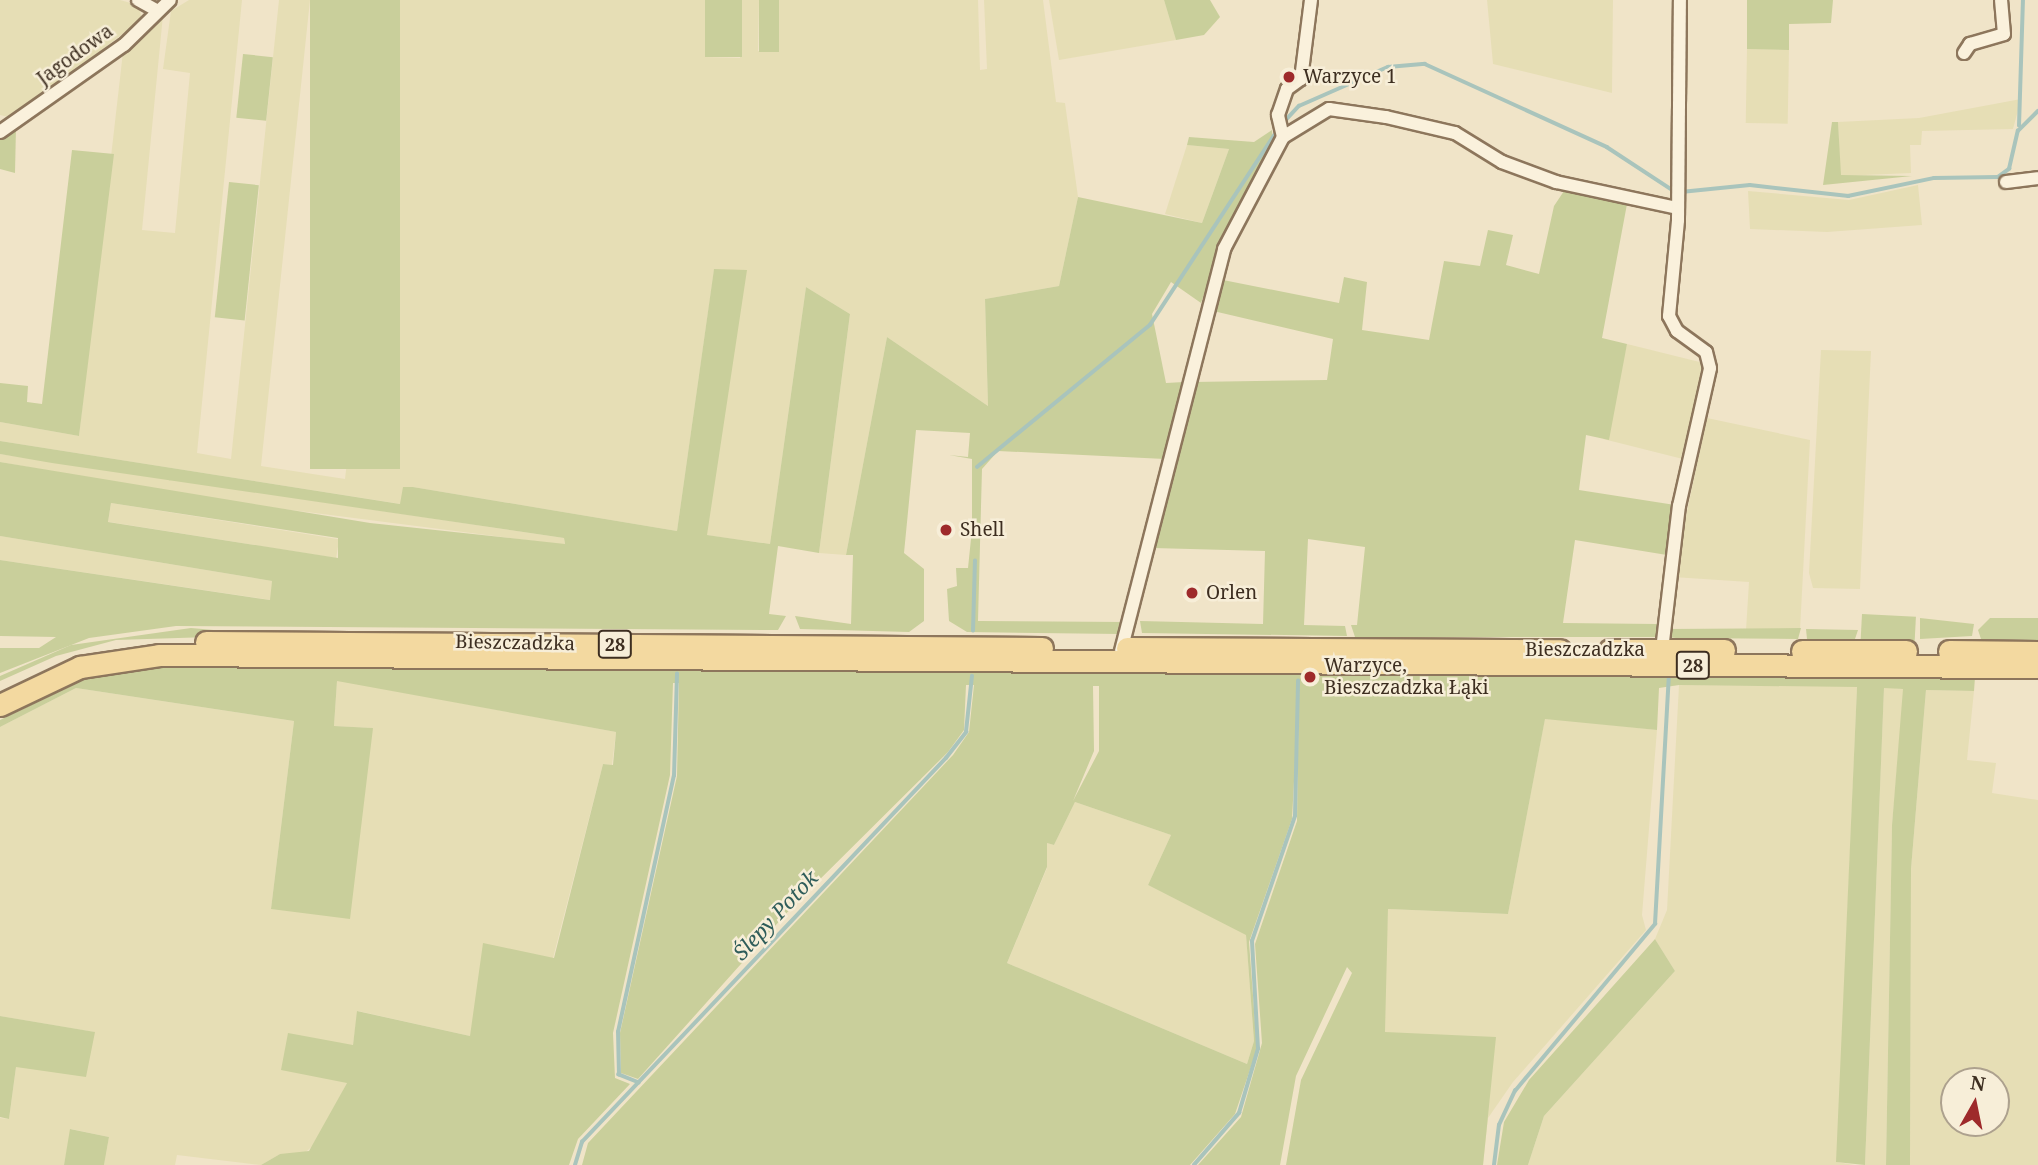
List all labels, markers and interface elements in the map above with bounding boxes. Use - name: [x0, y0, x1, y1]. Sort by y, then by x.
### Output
- street label: Jagodowa: [33, 20, 117, 90]
- place label: Warzyce 1: [1303, 66, 1397, 88]
- marker: Warzyce 1: [1281, 69, 1297, 85]
- place label: Shell: [960, 519, 1004, 541]
- marker: Shell: [938, 522, 954, 538]
- place label: Orlen: [1206, 582, 1257, 604]
- marker: Orlen: [1184, 585, 1200, 601]
- road number: 28: [598, 630, 632, 658]
- street label: Bieszczadzka: [455, 631, 575, 655]
- street label: Bieszczadzka: [1525, 639, 1645, 661]
- road number: 28: [1676, 650, 1710, 680]
- place label: Warzyce, Bieszczadzka Łąki: [1324, 655, 1489, 699]
- marker: Warzyce, Bieszczadzka Łąki: [1302, 669, 1318, 685]
- water label: Ślepy Potok: [727, 865, 823, 965]
- north arrow: [1940, 1067, 2010, 1137]
- text: N: [1969, 1069, 1987, 1097]

